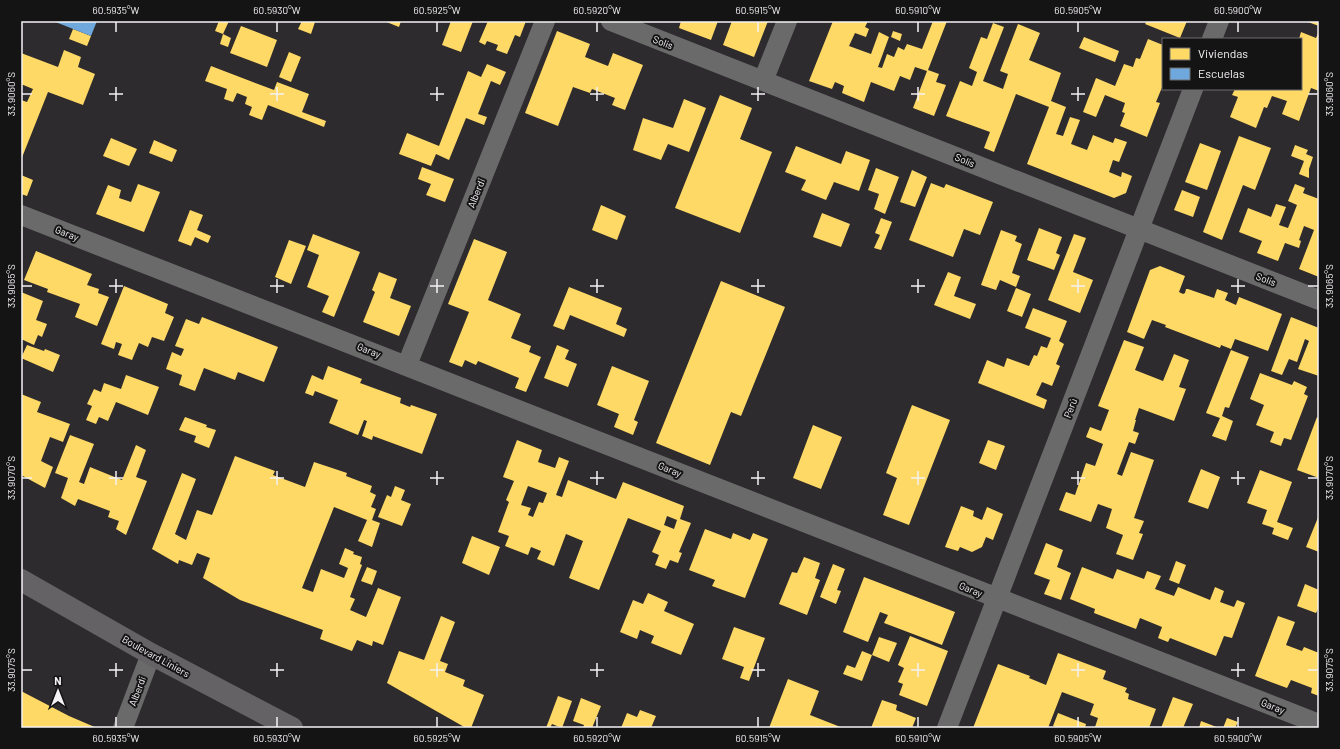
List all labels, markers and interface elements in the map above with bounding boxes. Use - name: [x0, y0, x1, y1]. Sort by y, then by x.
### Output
- text: 60.5935°W: [93, 4, 140, 16]
- text: 60.5930°W: [253, 4, 301, 16]
- text: 60.5925°W: [413, 4, 461, 16]
- text: 60.5920°W: [573, 4, 621, 16]
- text: 60.5915°W: [736, 4, 781, 16]
- text: 60.5910°W: [895, 4, 941, 16]
- text: 60.5905°W: [1054, 4, 1102, 16]
- text: 60.5900°W: [1214, 4, 1262, 16]
- street label: Solís: [651, 33, 675, 51]
- legend: [1162, 38, 1302, 90]
- text: Viviendas: [1198, 46, 1248, 60]
- text: Escuelas: [1198, 66, 1245, 80]
- text: 33.9060°S: [5, 72, 17, 116]
- text: 33.9060°S: [1323, 72, 1335, 116]
- street label: Solís: [953, 151, 977, 169]
- street label: Alberdi: [465, 177, 487, 209]
- street label: Garay: [53, 223, 81, 243]
- text: 33.9065°S: [5, 264, 17, 308]
- text: 33.9065°S: [1323, 264, 1335, 308]
- street label: Solís: [1254, 270, 1278, 288]
- street label: Garay: [355, 340, 383, 360]
- street label: Perú: [1061, 396, 1079, 420]
- text: 33.9070°S: [5, 456, 17, 500]
- text: 33.9070°S: [1323, 456, 1335, 500]
- street label: Garay: [656, 459, 684, 479]
- street label: Garay: [957, 579, 985, 599]
- street label: Boulevard Liniers: [120, 632, 192, 680]
- text: 33.9075°S: [5, 648, 17, 692]
- text: 33.9075°S: [1323, 648, 1335, 692]
- north arrow: [38, 671, 78, 711]
- text: N: [54, 674, 62, 687]
- street label: Alberdi: [126, 675, 148, 707]
- street label: Garay: [1259, 696, 1287, 716]
- text: 60.5935°W: [93, 732, 140, 744]
- text: 60.5930°W: [253, 732, 301, 744]
- text: 60.5925°W: [413, 732, 461, 744]
- text: 60.5920°W: [573, 732, 621, 744]
- text: 60.5915°W: [736, 732, 781, 744]
- text: 60.5910°W: [895, 732, 941, 744]
- text: 60.5905°W: [1054, 732, 1102, 744]
- text: 60.5900°W: [1214, 732, 1262, 744]

